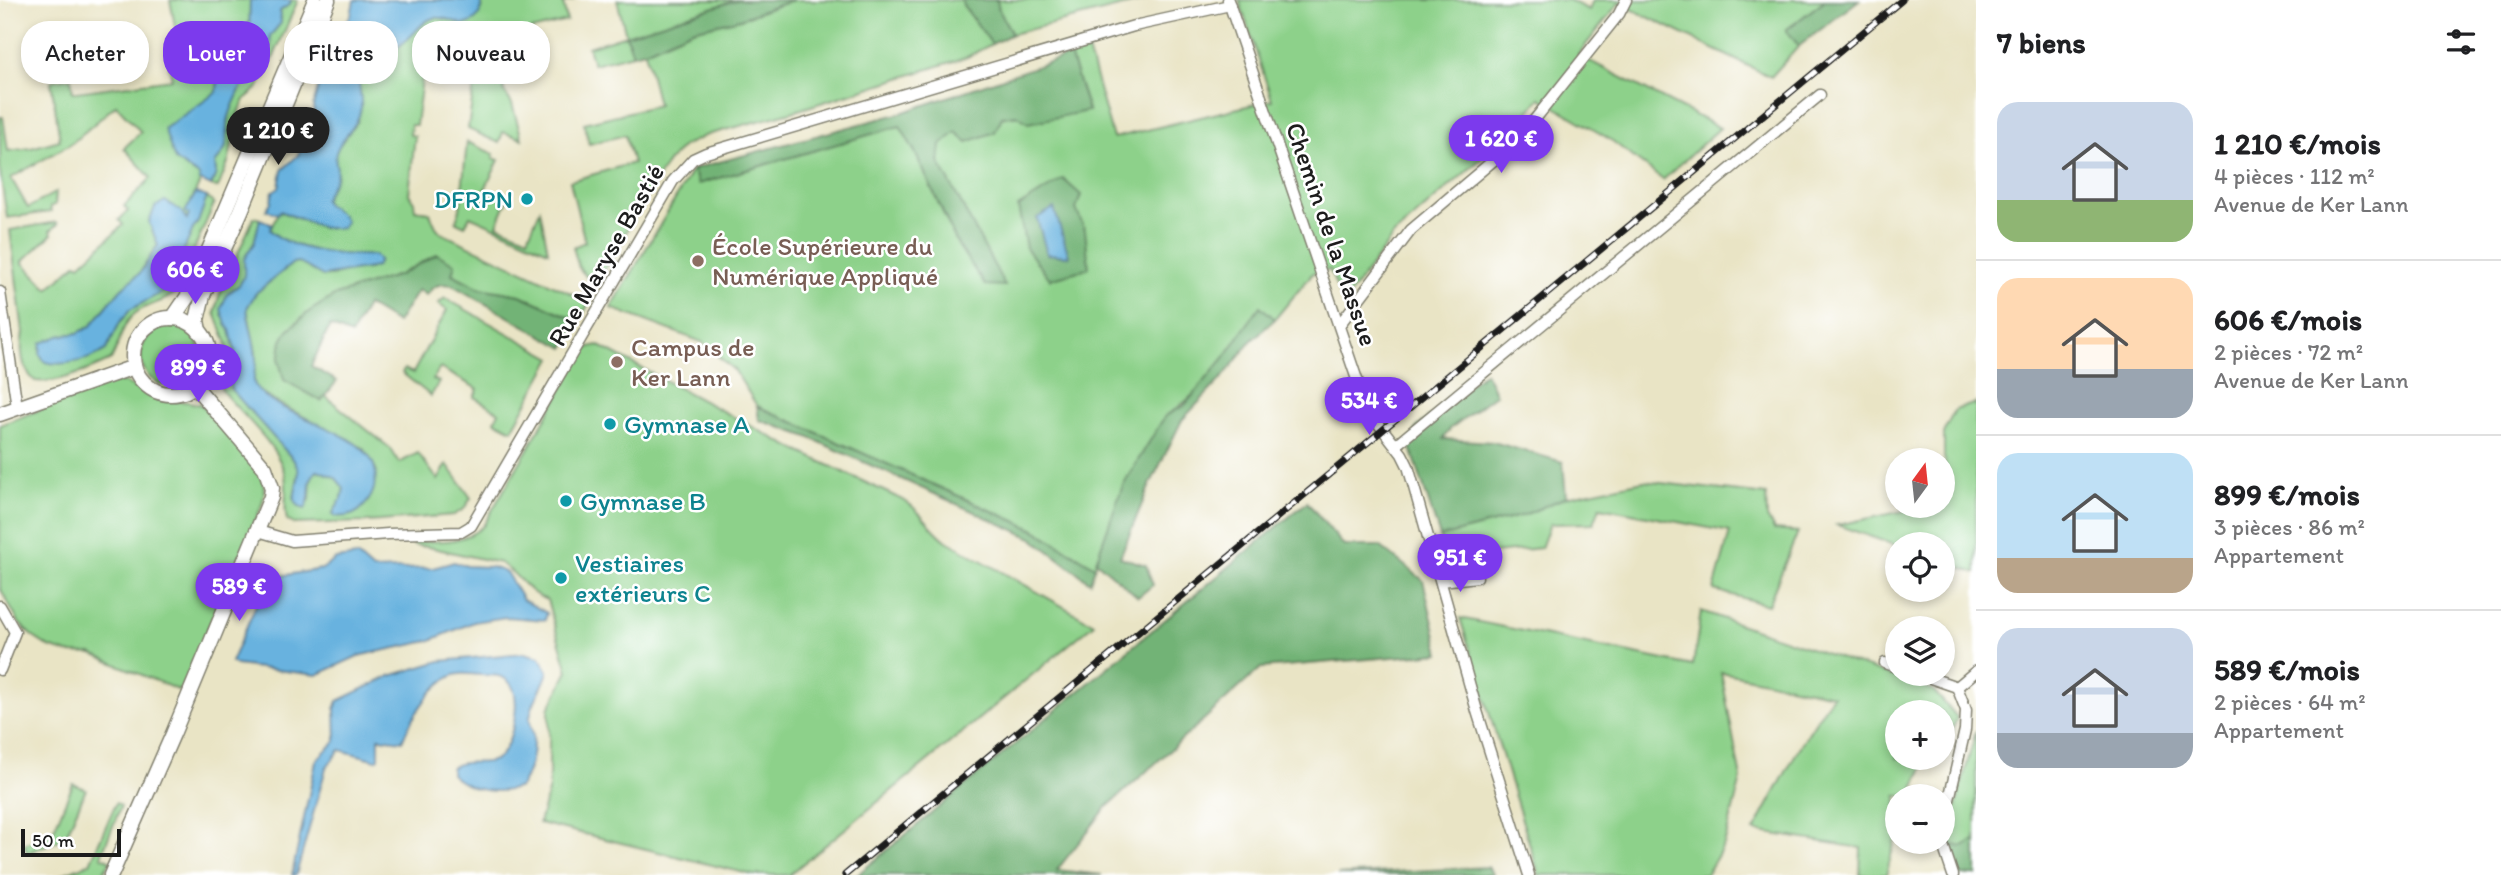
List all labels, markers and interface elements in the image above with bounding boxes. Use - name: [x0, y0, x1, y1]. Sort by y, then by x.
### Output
- chip: Acheter: [21, 21, 149, 84]
- chip: Louer: [163, 21, 270, 84]
- chip: Filtres: [284, 21, 398, 84]
- chip: Nouveau: [412, 21, 550, 84]
- icon: filters: [2442, 23, 2480, 61]
- text: 7 biens: [1997, 24, 2086, 61]
- pin: 1 210 €: [213, 108, 343, 167]
- text: 1 210 €: [242, 116, 314, 144]
- pin: 1 620 €: [1436, 116, 1566, 175]
- street label: Chemin de la Massue: [1279, 118, 1385, 350]
- text: 1 620 €: [1465, 124, 1537, 152]
- text: 1 210 €/mois: [2214, 125, 2381, 162]
- icon: home: [2053, 130, 2137, 214]
- street label: Rue Maryse Bastié: [541, 158, 671, 352]
- text: 4 pièces · 112 m²: [2214, 162, 2375, 190]
- place label: DFRPN: [434, 183, 513, 215]
- text: Avenue de Ker Lann: [2214, 190, 2409, 218]
- marker: DFRPN: [519, 191, 535, 207]
- place label: École Supérieure du Numérique Appliqué: [712, 230, 938, 292]
- pin: 606 €: [146, 246, 244, 306]
- marker: École Supérieure du Numérique Appliqué: [690, 253, 706, 269]
- text: 606 €: [167, 255, 223, 283]
- text: 606 €/mois: [2214, 301, 2362, 338]
- icon: home: [2053, 306, 2137, 390]
- place label: Campus de Ker Lann: [631, 331, 755, 393]
- text: 2 pièces · 72 m²: [2214, 338, 2363, 366]
- pin: 899 €: [149, 344, 247, 404]
- text: 899 €: [171, 353, 225, 381]
- marker: Campus de Ker Lann: [609, 354, 625, 370]
- text: Avenue de Ker Lann: [2214, 366, 2409, 394]
- pin: 534 €: [1320, 378, 1418, 437]
- text: 534 €: [1341, 386, 1397, 414]
- place label: Gymnase A: [624, 408, 750, 440]
- marker: Gymnase A: [602, 416, 618, 432]
- north arrow: [1885, 448, 1955, 518]
- map controls: [1885, 448, 1955, 854]
- text: 899 €/mois: [2214, 476, 2360, 513]
- icon: home: [2053, 481, 2137, 565]
- place label: Gymnase B: [580, 485, 706, 517]
- marker: Gymnase B: [558, 493, 574, 509]
- text: 3 pièces · 86 m²: [2214, 513, 2365, 541]
- button: locate: [1885, 532, 1955, 602]
- pin: 951 €: [1411, 534, 1509, 594]
- text: Appartement: [2214, 541, 2344, 569]
- text: 951 €: [1433, 543, 1487, 571]
- place label: Vestiaires extérieurs C: [575, 547, 711, 609]
- pin: 589 €: [190, 564, 288, 623]
- marker: Vestiaires extérieurs C: [553, 570, 569, 586]
- text: 589 €: [211, 572, 267, 600]
- button: layers: [1885, 616, 1955, 686]
- text: 589 €/mois: [2214, 651, 2360, 688]
- icon: home: [2053, 656, 2137, 740]
- text: 2 pièces · 64 m²: [2214, 688, 2366, 716]
- button: +: [1885, 700, 1955, 770]
- text: Appartement: [2214, 716, 2344, 744]
- button: −: [1885, 784, 1955, 854]
- scale bar: [21, 826, 121, 858]
- text: 50 m: [32, 829, 74, 852]

